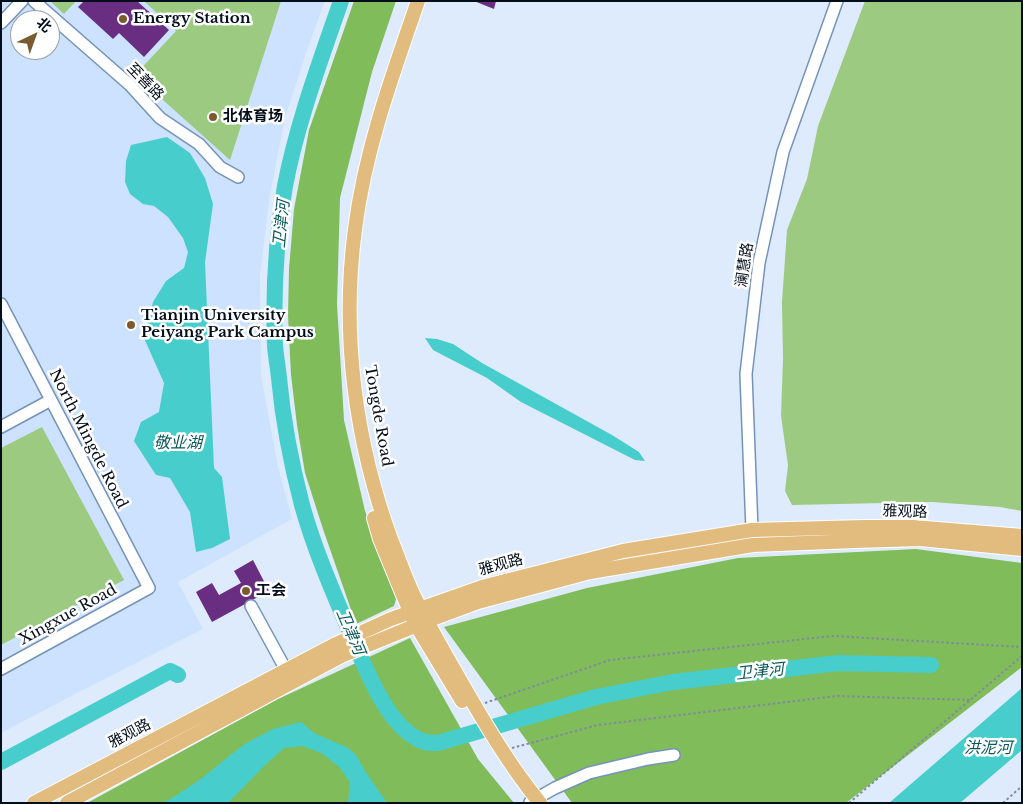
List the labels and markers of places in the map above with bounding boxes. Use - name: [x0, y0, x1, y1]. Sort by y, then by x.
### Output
- place label: Energy Station: [133, 10, 251, 28]
- marker: Energy Station: [117, 13, 129, 25]
- place label: 北体育场: [223, 108, 283, 126]
- marker: 北体育场: [207, 111, 219, 123]
- place label: Tianjin University Peiyang Park Campus: [141, 307, 314, 342]
- marker: Tianjin University Peiyang Park Campus: [125, 319, 137, 331]
- place label: 工会: [256, 582, 286, 600]
- marker: 工会: [240, 585, 252, 597]

